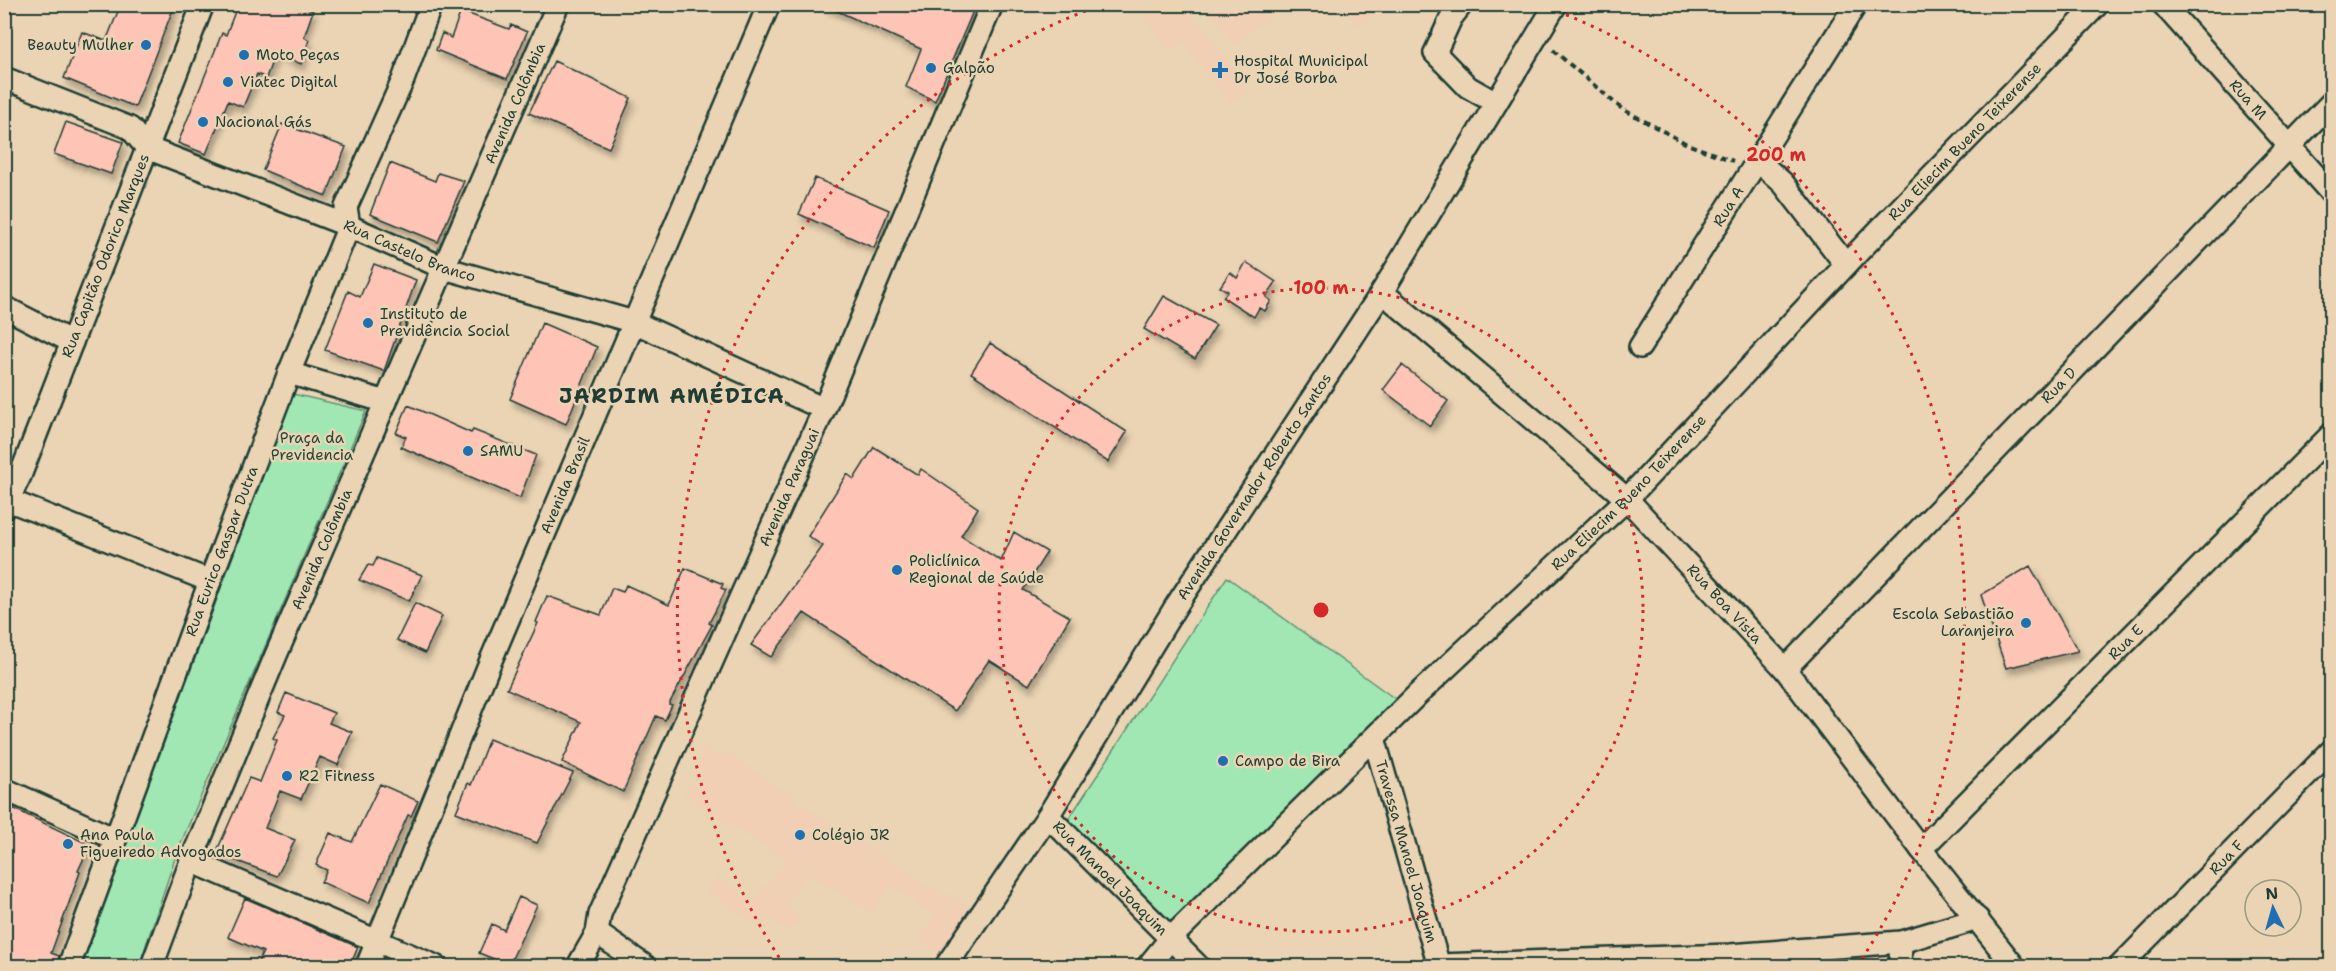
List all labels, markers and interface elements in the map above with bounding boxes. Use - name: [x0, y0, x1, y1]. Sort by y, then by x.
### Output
- place label: Beauty Mulher: [27, 35, 134, 55]
- marker: Beauty Mulher: [139, 38, 153, 52]
- street label: Avenida Colômbia: [480, 39, 550, 167]
- place label: Moto Peças: [256, 45, 340, 65]
- marker: Moto Peças: [237, 48, 251, 62]
- place label: Hospital Municipal Dr José Borba: [1234, 51, 1368, 88]
- place label: Galpão: [943, 58, 995, 78]
- street label: Rua Eliecim Bueno Teixerense: [1884, 58, 2046, 225]
- marker: Galpão: [924, 61, 938, 75]
- marker: Hospital Municipal Dr José Borba: [1211, 61, 1229, 79]
- place label: Viatec Digital: [240, 72, 338, 92]
- marker: Viatec Digital: [221, 75, 235, 89]
- street label: Rua M: [2225, 75, 2271, 124]
- place label: Nacional Gás: [215, 112, 312, 132]
- marker: Nacional Gás: [196, 115, 210, 129]
- text: 200 m: [1746, 143, 1807, 167]
- street label: Rua Capitão Odorico Marques: [57, 151, 154, 361]
- street label: Rua A: [1708, 183, 1749, 230]
- street label: Rua Castelo Branco: [340, 215, 478, 286]
- text: 100 m: [1293, 276, 1349, 300]
- place label: Instituto de Previdência Social: [380, 304, 510, 341]
- marker: Instituto de Previdência Social: [361, 316, 375, 330]
- street label: Rua D: [2036, 363, 2081, 408]
- street label: Avenida Governador Roberto Santos: [1173, 369, 1336, 604]
- district label: JARDIM AMÉDICA: [559, 381, 785, 410]
- street label: Rua Eliecim Bueno Teixerense: [1547, 410, 1711, 575]
- street label: Avenida Paraguai: [754, 425, 824, 550]
- park label: Praça da Previdencia: [271, 428, 354, 465]
- street label: Avenida Brasil: [536, 433, 595, 537]
- place label: SAMU: [480, 441, 523, 461]
- marker: SAMU: [461, 444, 475, 458]
- street label: Rua Eurico Gaspar Dutra: [181, 463, 263, 639]
- street label: Avenida Colômbia: [287, 485, 357, 613]
- place label: Policlínica Regional de Saúde: [909, 551, 1044, 588]
- street label: Rua Boa Vista: [1682, 560, 1767, 649]
- marker: Policlínica Regional de Saúde: [890, 563, 904, 577]
- centre of rings: [1311, 600, 1331, 620]
- place label: Escola Sebastião Laranjeira: [1892, 604, 2015, 641]
- marker: Escola Sebastião Laranjeira: [2019, 616, 2033, 630]
- street label: Rua E: [2104, 620, 2148, 664]
- place label: Campo de Bira: [1235, 751, 1341, 771]
- marker: Campo de Bira: [1216, 754, 1230, 768]
- street label: Travessa Manoel Joaquim: [1371, 758, 1442, 945]
- place label: R2 Fitness: [299, 766, 375, 786]
- marker: R2 Fitness: [280, 769, 294, 783]
- street label: Rua Manoel Joaquim: [1049, 817, 1172, 940]
- place label: Ana Paula Figueiredo Advogados: [80, 825, 242, 862]
- place label: Colégio JR: [812, 825, 889, 845]
- marker: Colégio JR: [793, 828, 807, 842]
- street label: Rua F: [2205, 836, 2248, 879]
- marker: Ana Paula Figueiredo Advogados: [61, 837, 75, 851]
- north arrow: [2243, 878, 2303, 938]
- text: N: [2265, 883, 2279, 905]

